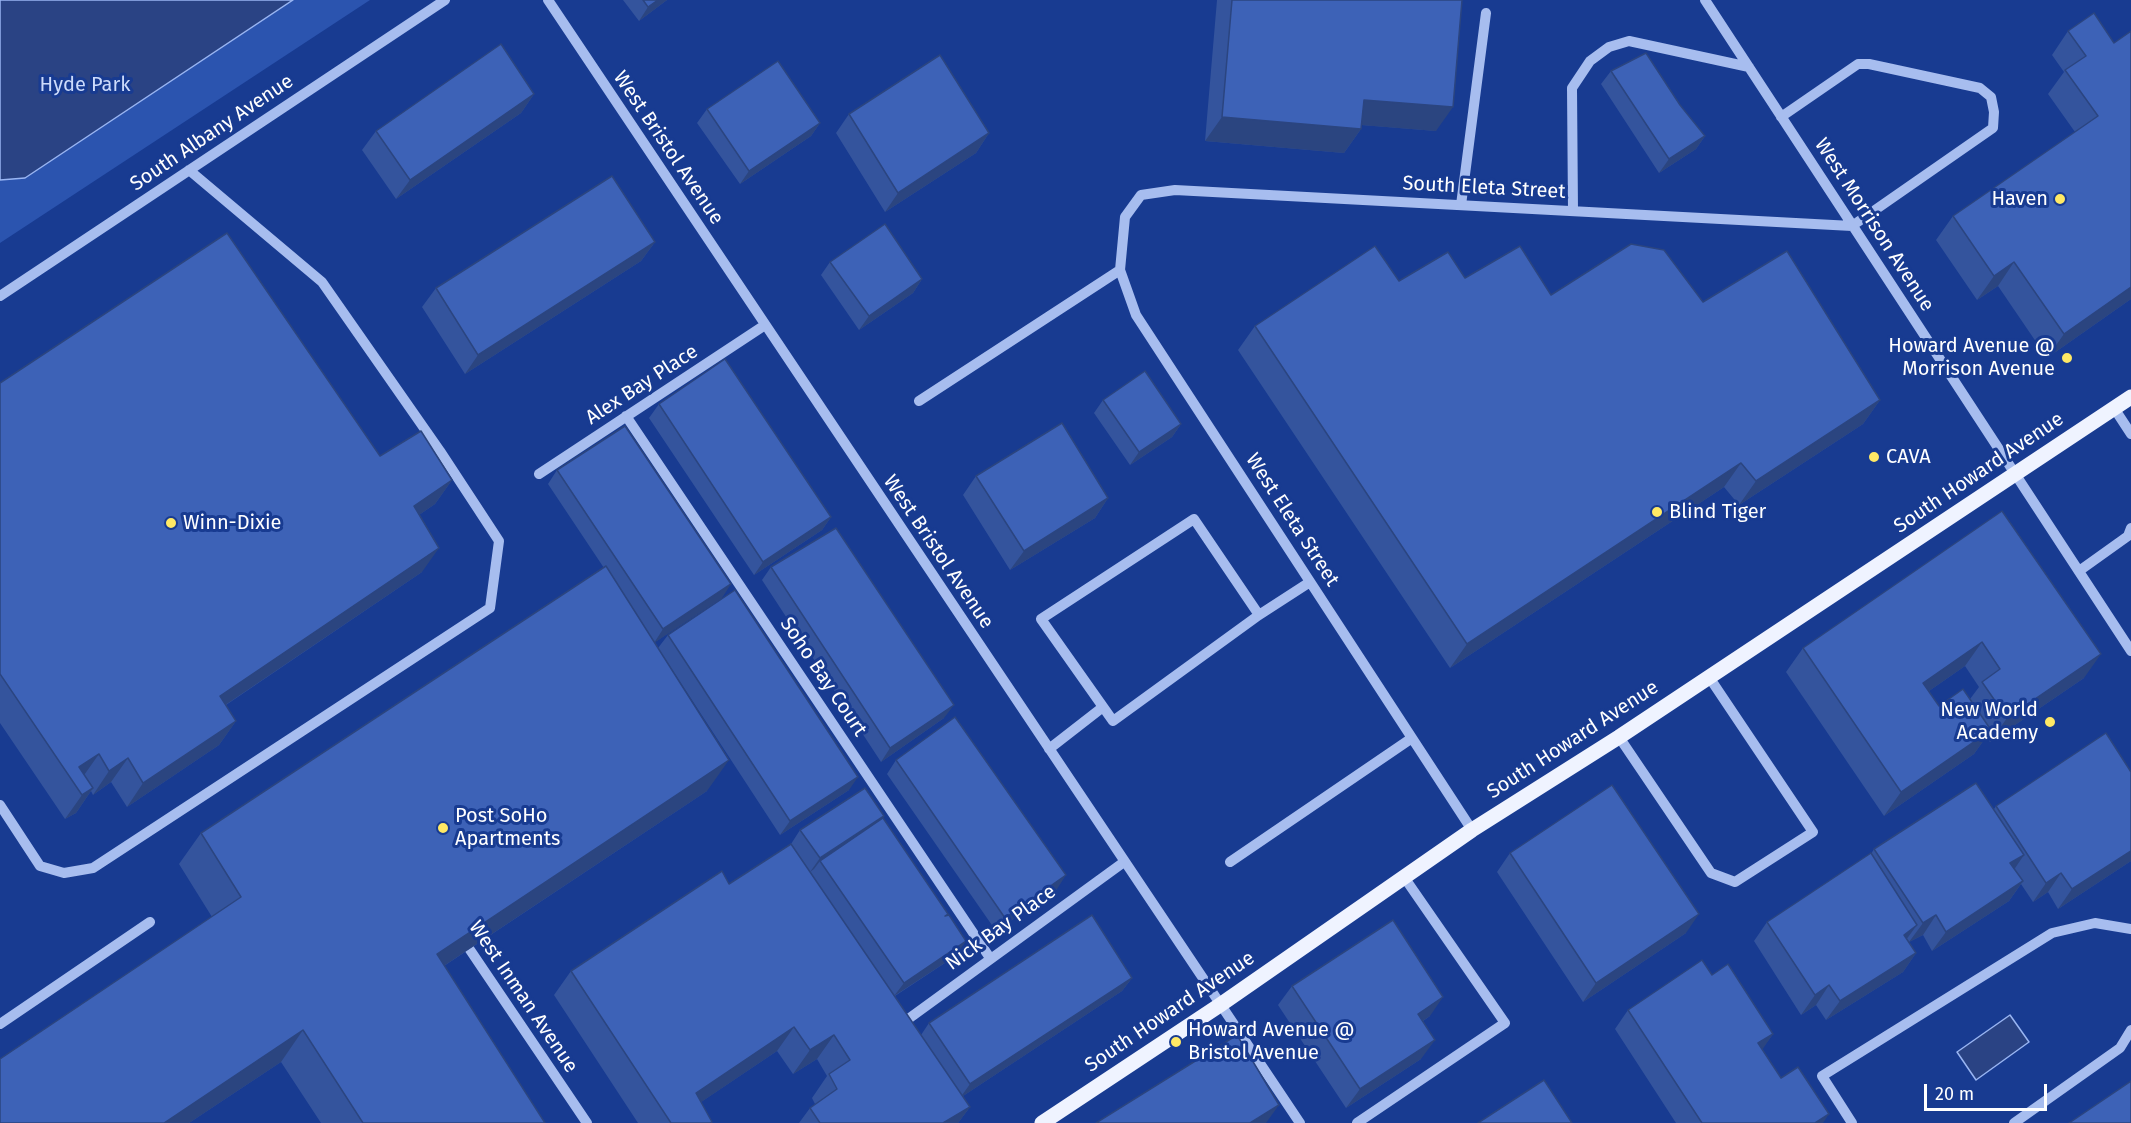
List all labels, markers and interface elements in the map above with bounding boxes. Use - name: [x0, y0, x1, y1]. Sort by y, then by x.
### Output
- street label: West Bristol Avenue: [608, 67, 728, 229]
- street label: South Albany Avenue: [126, 70, 298, 196]
- park label: Hyde Park: [40, 73, 130, 97]
- street label: West Morrison Avenue: [1809, 134, 1939, 316]
- street label: South Eleta Street: [1402, 172, 1566, 204]
- place label: Haven: [1991, 187, 2048, 211]
- marker: Haven: [2053, 192, 2067, 206]
- place label: Howard Avenue @ Morrison Avenue: [1888, 334, 2055, 381]
- street label: Alex Bay Place: [581, 340, 703, 430]
- marker: Howard Avenue @ Morrison Avenue: [2060, 351, 2074, 365]
- street label: South Howard Avenue: [1890, 407, 2068, 539]
- place label: CAVA: [1886, 445, 1931, 469]
- street label: West Eleta Street: [1240, 449, 1344, 591]
- marker: CAVA: [1867, 450, 1881, 464]
- street label: West Bristol Avenue: [878, 471, 998, 633]
- place label: Blind Tiger: [1669, 500, 1766, 524]
- marker: Blind Tiger: [1650, 505, 1664, 519]
- place label: Winn-Dixie: [183, 511, 281, 535]
- marker: Winn-Dixie: [164, 516, 178, 530]
- street label: Soho Bay Court: [774, 613, 872, 741]
- street label: South Howard Avenue: [1483, 676, 1663, 804]
- place label: New World Academy: [1940, 698, 2038, 745]
- marker: New World Academy: [2043, 715, 2057, 729]
- place label: Post SoHo Apartments: [455, 804, 560, 851]
- marker: Post SoHo Apartments: [436, 821, 450, 835]
- street label: Nick Bay Place: [941, 880, 1061, 976]
- street label: West Inman Avenue: [463, 916, 583, 1078]
- street label: South Howard Avenue: [1081, 946, 1259, 1078]
- place label: Howard Avenue @ Bristol Avenue: [1188, 1018, 1355, 1065]
- marker: Howard Avenue @ Bristol Avenue: [1169, 1035, 1183, 1049]
- scale bar: [1927, 1072, 2050, 1110]
- text: 20 m: [1935, 1083, 1974, 1105]

